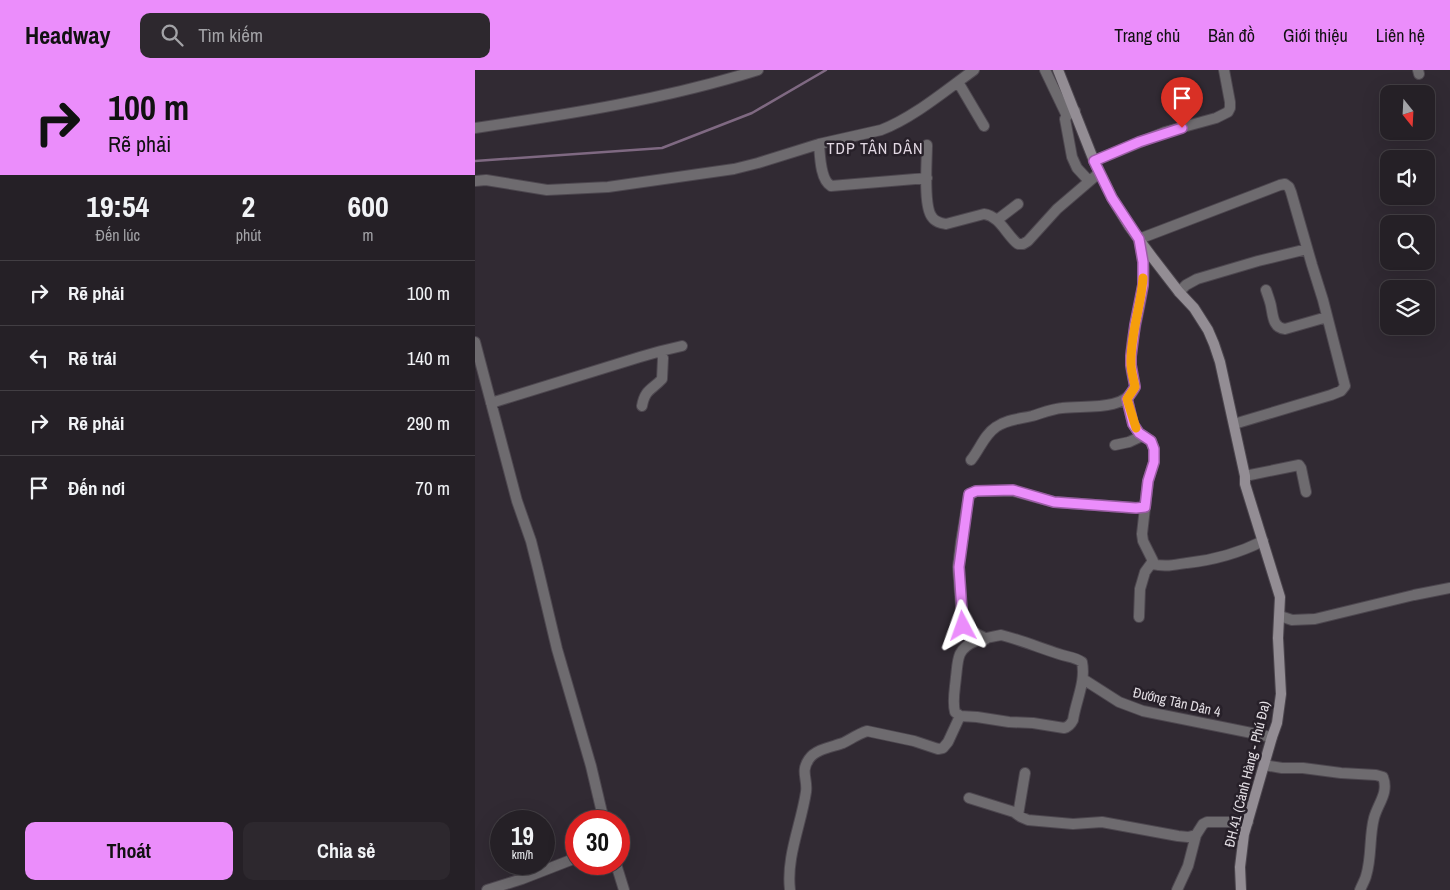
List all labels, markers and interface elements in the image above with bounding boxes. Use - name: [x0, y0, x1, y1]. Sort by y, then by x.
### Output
- search box: [140, 13, 490, 58]
- text: Headway: [25, 19, 110, 51]
- icon: search: [158, 21, 186, 49]
- text: Tìm kiếm: [198, 22, 263, 48]
- text: Trang chủ: [1114, 23, 1180, 48]
- text: Bản đồ: [1208, 23, 1255, 48]
- text: Giới thiệu: [1283, 23, 1348, 48]
- text: Liên hệ: [1376, 23, 1425, 48]
- pin: [1161, 77, 1203, 128]
- text: 100 m: [108, 84, 189, 131]
- icon: arrive: [1168, 84, 1196, 112]
- north arrow: [1380, 85, 1435, 140]
- map controls: [1380, 85, 1435, 335]
- icon: right: [25, 90, 90, 155]
- text: Rẽ phải: [108, 129, 171, 159]
- district label: TDP TÂN DÂN: [826, 137, 924, 159]
- button: sound: [1380, 150, 1435, 205]
- text: 19:54: [86, 186, 149, 226]
- text: 2: [242, 186, 255, 226]
- text: 600: [348, 186, 389, 226]
- button: search: [1380, 215, 1435, 270]
- text: Đến lúc: [96, 224, 140, 246]
- text: phút: [236, 224, 261, 246]
- text: m: [363, 224, 374, 246]
- icon: right: [25, 279, 53, 307]
- text: Rẽ phải: [68, 280, 124, 306]
- text: 100 m: [407, 280, 450, 306]
- button: layers: [1380, 280, 1435, 335]
- icon: left: [25, 344, 53, 372]
- text: Rẽ trái: [68, 345, 117, 371]
- text: 140 m: [407, 345, 450, 371]
- icon: right: [25, 409, 53, 437]
- text: Rẽ phải: [68, 410, 124, 436]
- text: 290 m: [407, 410, 450, 436]
- icon: arrive: [25, 474, 53, 502]
- text: Đến nơi: [68, 475, 125, 501]
- text: 70 m: [415, 475, 450, 501]
- position arrow: [936, 599, 988, 651]
- street label: Đướng Tân Dân 4: [1131, 683, 1223, 721]
- street label: ĐH.41 (Cảnh Hàng - Phú Đa): [1220, 699, 1274, 849]
- speed limit sign: 30: [565, 810, 630, 875]
- text: 19: [511, 819, 534, 853]
- button: Thoát: [25, 822, 233, 880]
- button: Chia sẻ: [243, 822, 450, 880]
- text: km/h: [512, 847, 533, 863]

